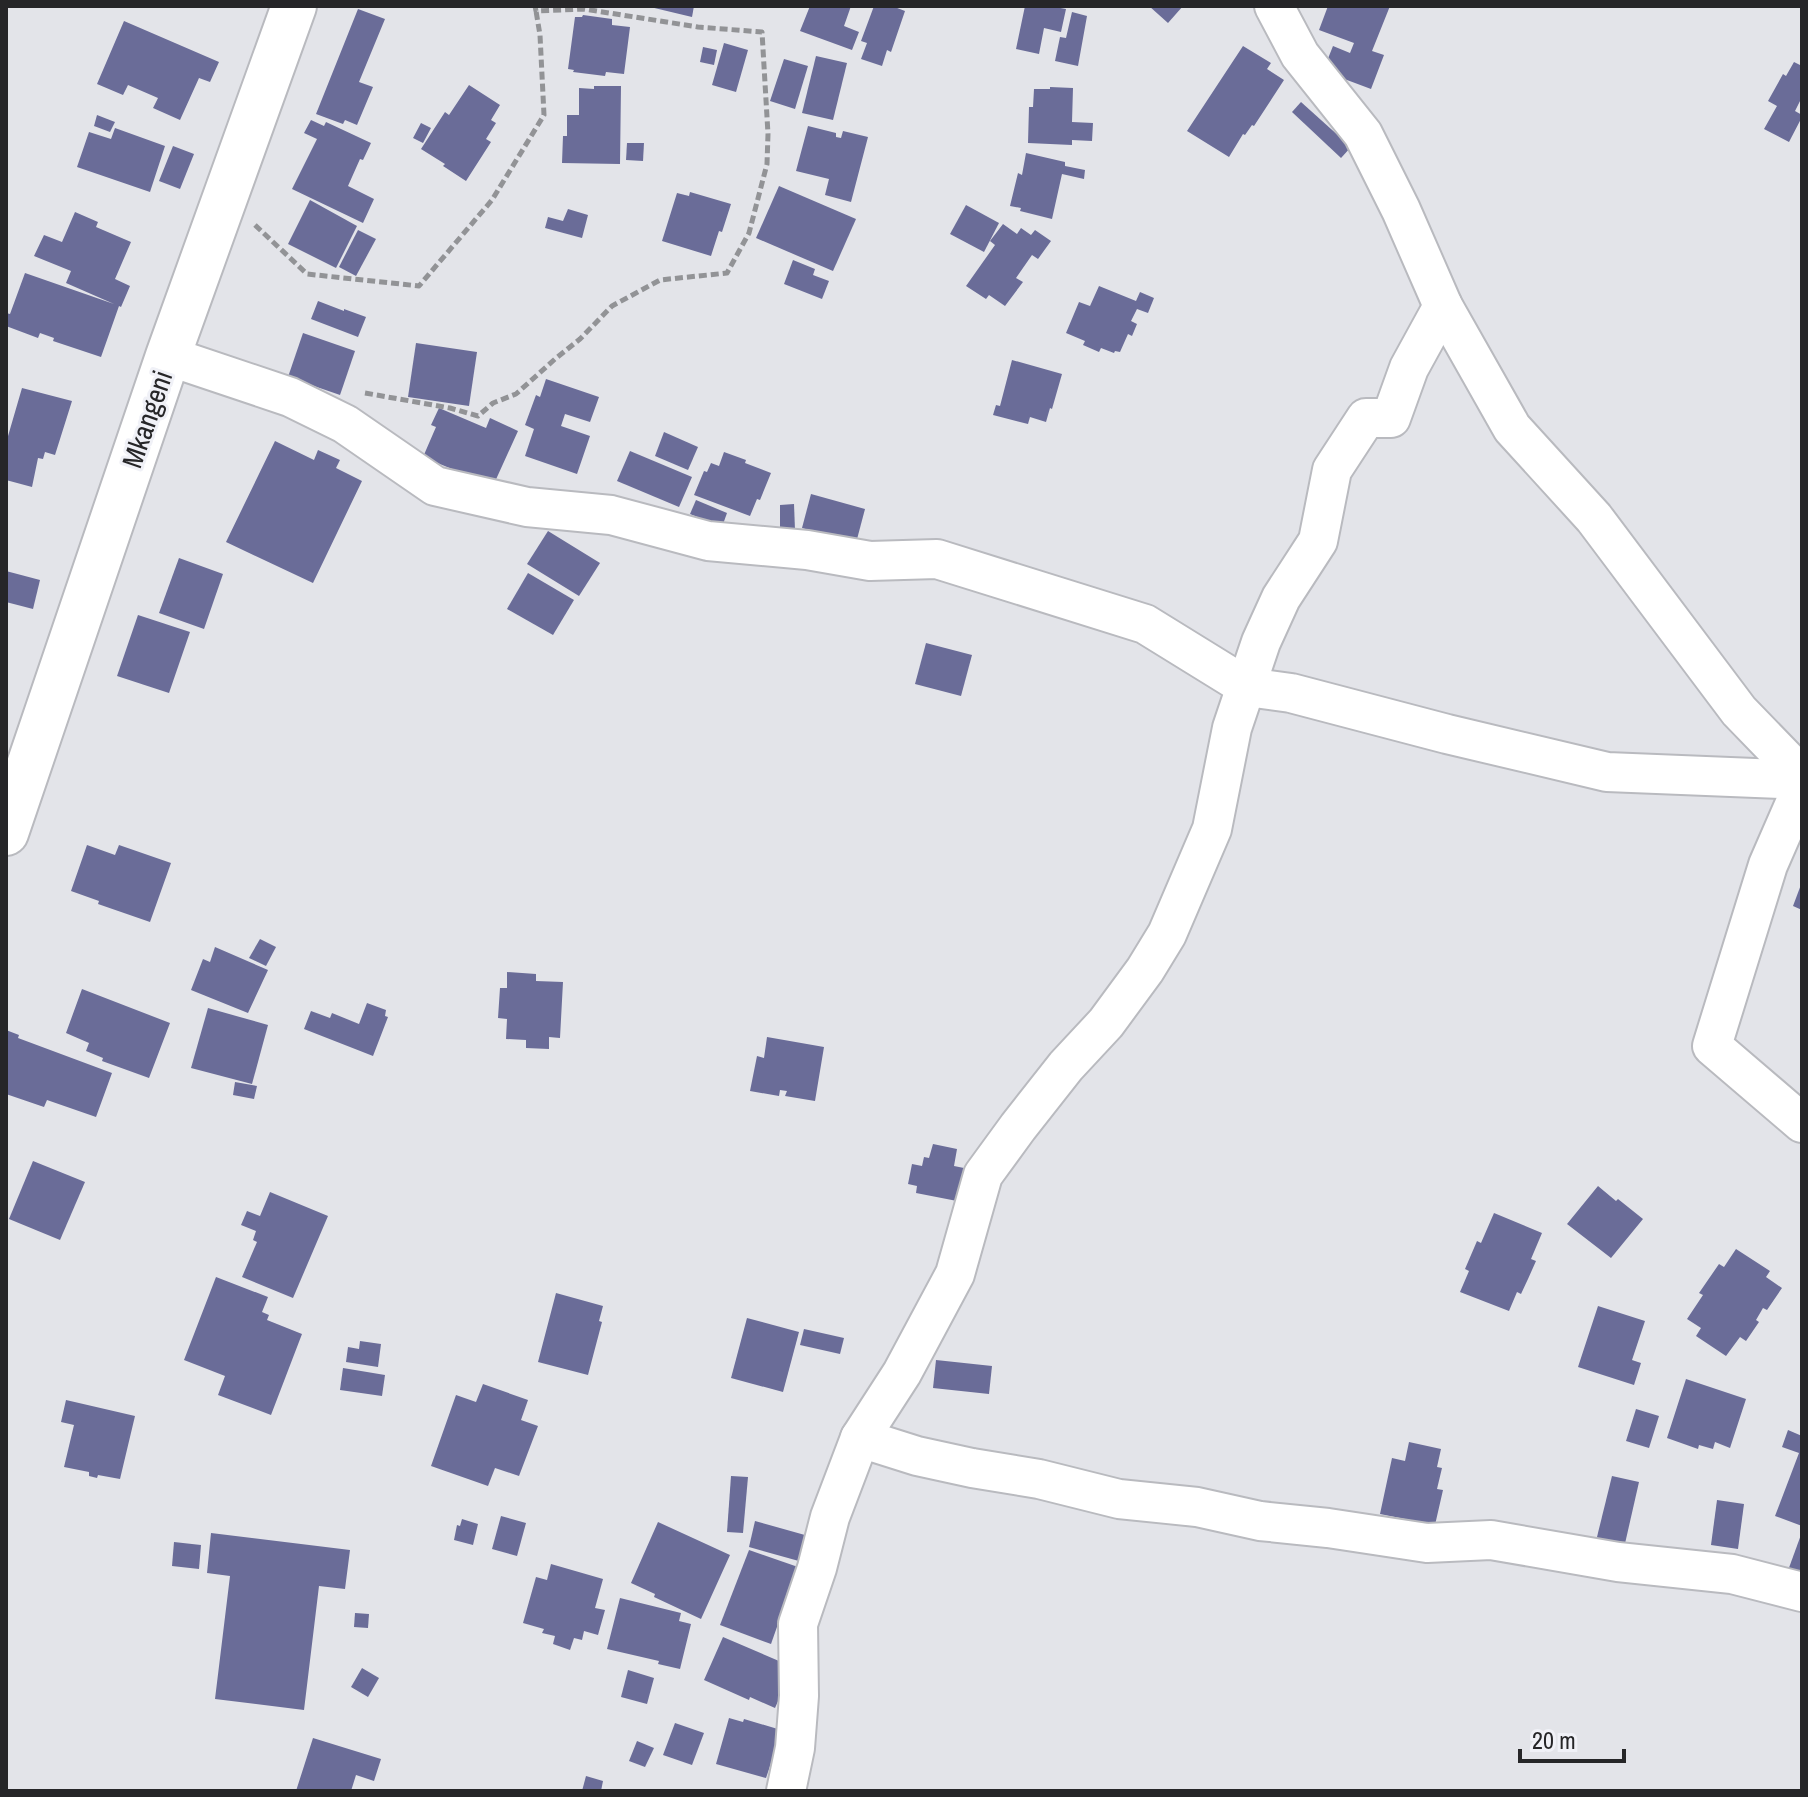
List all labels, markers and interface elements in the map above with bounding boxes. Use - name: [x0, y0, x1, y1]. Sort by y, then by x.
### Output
- street label: Mkangeni: [113, 365, 181, 473]
- scale bar: [1520, 1713, 1624, 1763]
- text: 20 m: [1532, 1724, 1576, 1756]

